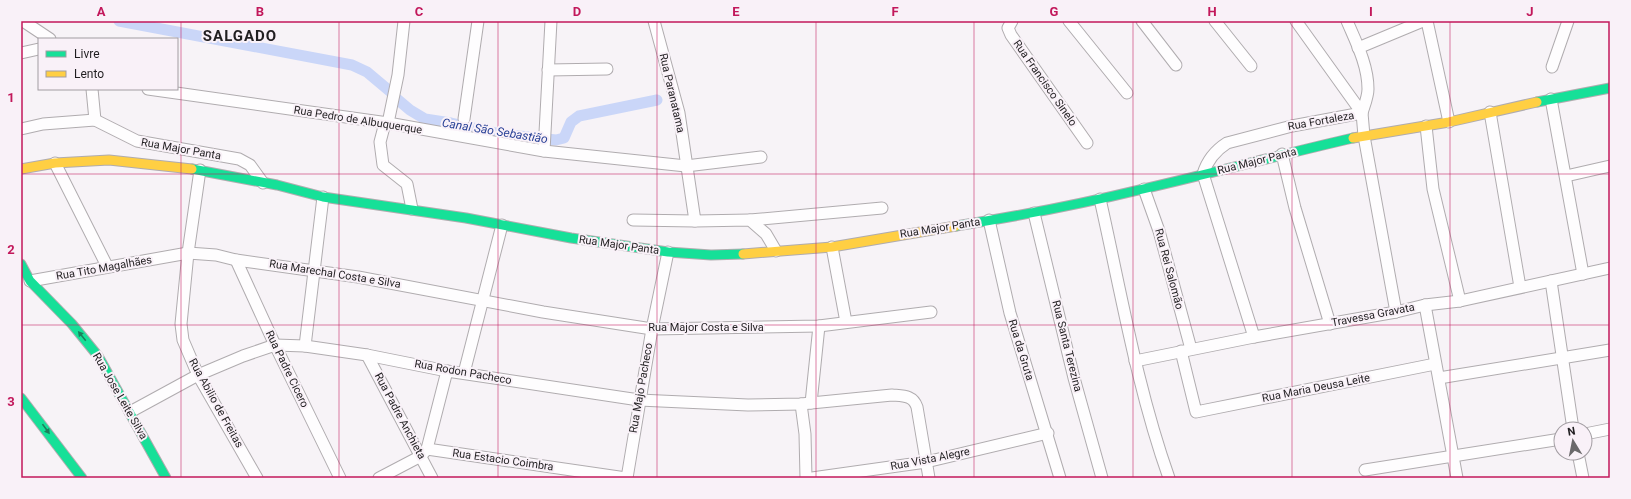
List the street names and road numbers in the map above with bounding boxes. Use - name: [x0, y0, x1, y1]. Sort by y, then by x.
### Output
- street label: Rua Francisco Sinelo: [1010, 37, 1080, 129]
- street label: Rua Paranatama: [657, 52, 687, 134]
- street label: Rua Pedro de Albuquerque: [293, 103, 423, 137]
- street label: Rua Fortaleza: [1287, 109, 1355, 133]
- street label: Rua Major Panta: [140, 136, 222, 162]
- street label: Rua Major Panta: [1216, 145, 1298, 177]
- street label: Rua Major Panta: [899, 215, 981, 241]
- street label: Rua Rei Salomão: [1152, 227, 1186, 311]
- street label: Rua Major Panta: [578, 233, 660, 257]
- street label: Rua Tito Magalhães: [55, 253, 153, 283]
- street label: Rua Marechal Costa e Silva: [268, 257, 402, 291]
- street label: Rua Santa Terezina: [1049, 299, 1085, 393]
- street label: Travessa Gravata: [1330, 301, 1416, 329]
- street label: Rua da Gruta: [1006, 318, 1036, 382]
- street label: Rua Major Costa e Silva: [648, 321, 764, 334]
- street label: Rua Padre Cicero: [263, 328, 311, 410]
- street label: Rua Majo Pacheco: [627, 342, 655, 434]
- street label: Rua Jose Leite Silva: [90, 350, 150, 442]
- street label: Rua Abilio de Freitas: [186, 356, 246, 450]
- street label: Rua Rodon Pacheco: [413, 357, 513, 387]
- street label: Rua Padre Anchieta: [372, 371, 428, 461]
- street label: Rua Maria Deusa Leite: [1261, 371, 1371, 405]
- street label: Rua Vista Alegre: [889, 445, 971, 473]
- street label: Rua Estacio Coimbra: [452, 446, 554, 474]

